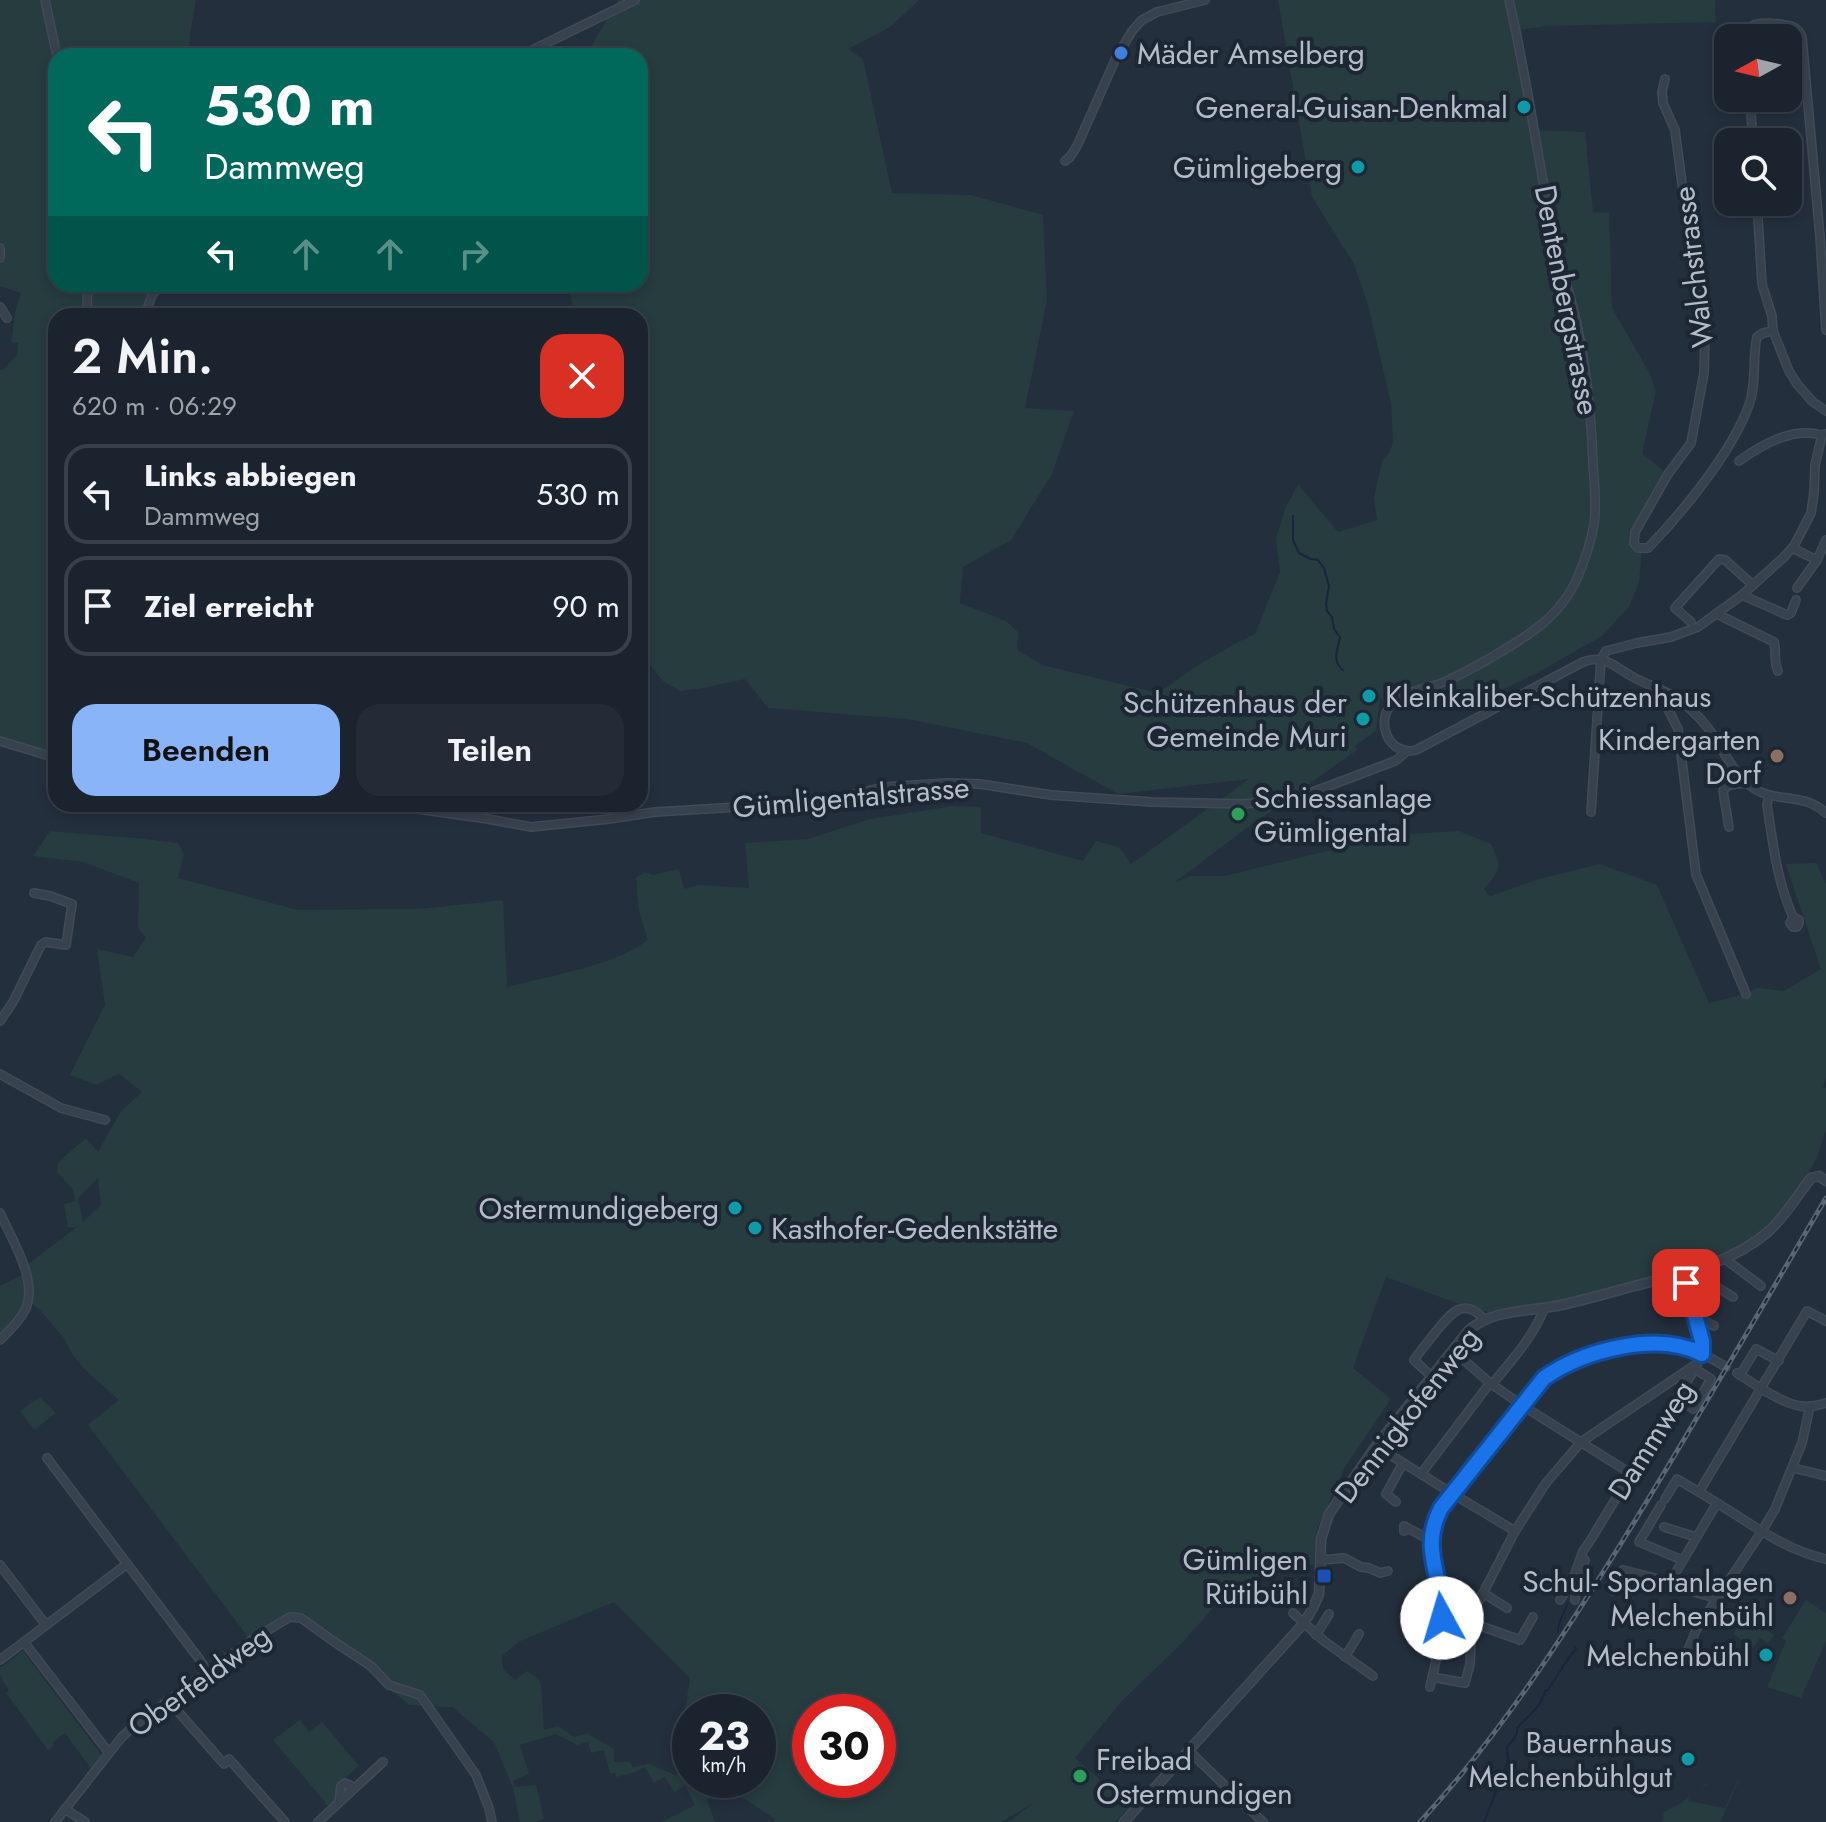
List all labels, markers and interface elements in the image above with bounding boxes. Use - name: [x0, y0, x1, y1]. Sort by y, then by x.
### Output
- north arrow: [1714, 24, 1802, 112]
- map controls: [1714, 24, 1802, 216]
- place label: Mäder Amselberg: [1137, 32, 1365, 75]
- marker: Mäder Amselberg: [1112, 44, 1130, 62]
- text: 530 m: [204, 65, 375, 146]
- icon: left: [72, 80, 176, 184]
- place label: General-Guisan-Denkmal: [1195, 86, 1508, 129]
- marker: General-Guisan-Denkmal: [1515, 98, 1533, 116]
- button: search: [1714, 128, 1802, 216]
- text: Dammweg: [204, 140, 365, 192]
- place label: Gümligeberg: [1173, 146, 1342, 189]
- marker: Gümligeberg: [1349, 158, 1367, 176]
- street label: Dentenbergstrasse: [1524, 181, 1610, 419]
- street label: Walchstrasse: [1662, 184, 1724, 350]
- icon: left: [200, 232, 244, 276]
- icon: ahead: [284, 232, 328, 276]
- icon: ahead: [368, 232, 412, 276]
- icon: right: [452, 232, 496, 276]
- text: 2 Min.: [72, 322, 213, 391]
- button: close: [540, 334, 624, 418]
- text: 620 m · 06:29: [72, 387, 237, 425]
- text: Links abbiegen: [144, 454, 357, 497]
- icon: left: [76, 472, 120, 516]
- text: 530 m: [536, 473, 620, 516]
- text: Dammweg: [144, 497, 260, 535]
- icon: arrive: [76, 584, 120, 628]
- text: Ziel erreicht: [144, 585, 313, 628]
- text: 90 m: [552, 585, 620, 628]
- place label: Kleinkaliber-Schützenhaus: [1385, 675, 1711, 718]
- place label: Schützenhaus der Gemeinde Muri: [1123, 681, 1348, 758]
- marker: Kleinkaliber-Schützenhaus: [1360, 687, 1378, 705]
- button: Beenden: [72, 704, 340, 796]
- button: Teilen: [356, 704, 624, 796]
- marker: Schützenhaus der Gemeinde Muri: [1354, 710, 1372, 728]
- place label: Kindergarten Dorf: [1598, 718, 1762, 795]
- marker: Kindergarten Dorf: [1768, 747, 1786, 765]
- street label: Gümligentalstrasse: [731, 765, 971, 829]
- place label: Schiessanlage Gümligental: [1254, 776, 1432, 853]
- marker: Schiessanlage Gümligental: [1229, 805, 1247, 823]
- place label: Ostermundigeberg: [478, 1187, 719, 1230]
- marker: Ostermundigeberg: [726, 1199, 744, 1217]
- place label: Kasthofer-Gedenkstätte: [771, 1207, 1058, 1250]
- marker: Kasthofer-Gedenkstätte: [746, 1219, 764, 1237]
- pin: [1652, 1249, 1720, 1317]
- icon: arrive: [1664, 1261, 1708, 1305]
- street label: Dennigkofenweg: [1324, 1318, 1490, 1512]
- street label: Dammweg: [1597, 1372, 1705, 1508]
- place label: Gümligen Rütibühl: [1183, 1538, 1308, 1615]
- place label: Schul- Sportanlagen Melchenbühl: [1522, 1560, 1774, 1637]
- marker: Gümligen Rütibühl: [1315, 1567, 1333, 1585]
- position arrow: [1400, 1576, 1484, 1660]
- marker: Schul- Sportanlagen Melchenbühl: [1781, 1589, 1799, 1607]
- street label: Oberfeldweg: [119, 1615, 279, 1747]
- place label: Melchenbühl: [1587, 1634, 1750, 1677]
- marker: Melchenbühl: [1757, 1646, 1775, 1664]
- speed limit sign: 30: [792, 1694, 896, 1798]
- text: 23: [698, 1707, 750, 1765]
- place label: Bauernhaus Melchenbühlgut: [1469, 1721, 1673, 1798]
- place label: Freibad Ostermundigen: [1096, 1738, 1293, 1815]
- marker: Bauernhaus Melchenbühlgut: [1679, 1750, 1697, 1768]
- text: km/h: [701, 1751, 747, 1780]
- marker: Freibad Ostermundigen: [1071, 1767, 1089, 1785]

